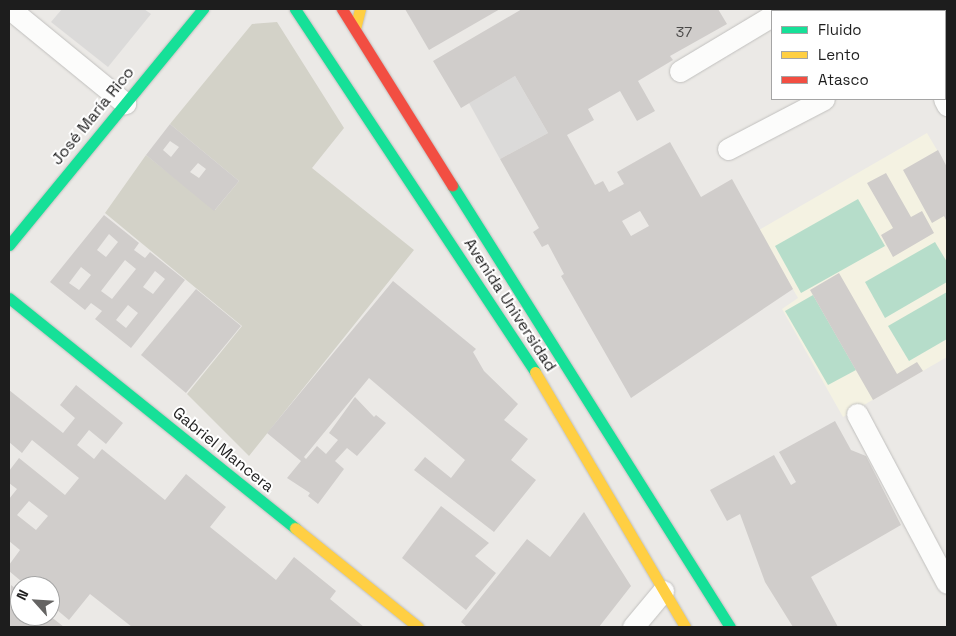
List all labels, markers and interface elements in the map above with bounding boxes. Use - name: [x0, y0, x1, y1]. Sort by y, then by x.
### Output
- legend: [771, 10, 946, 100]
- text: Fluido: [818, 20, 862, 39]
- house number: 37: [676, 24, 692, 40]
- text: Lento: [818, 45, 860, 64]
- street label: José María Rico: [48, 63, 138, 169]
- text: Atasco: [818, 70, 869, 89]
- street label: Avenida Universidad: [460, 235, 560, 375]
- street label: Gabriel Mancera: [169, 403, 277, 497]
- north arrow: [10, 576, 60, 626]
- text: N: [12, 587, 33, 603]

